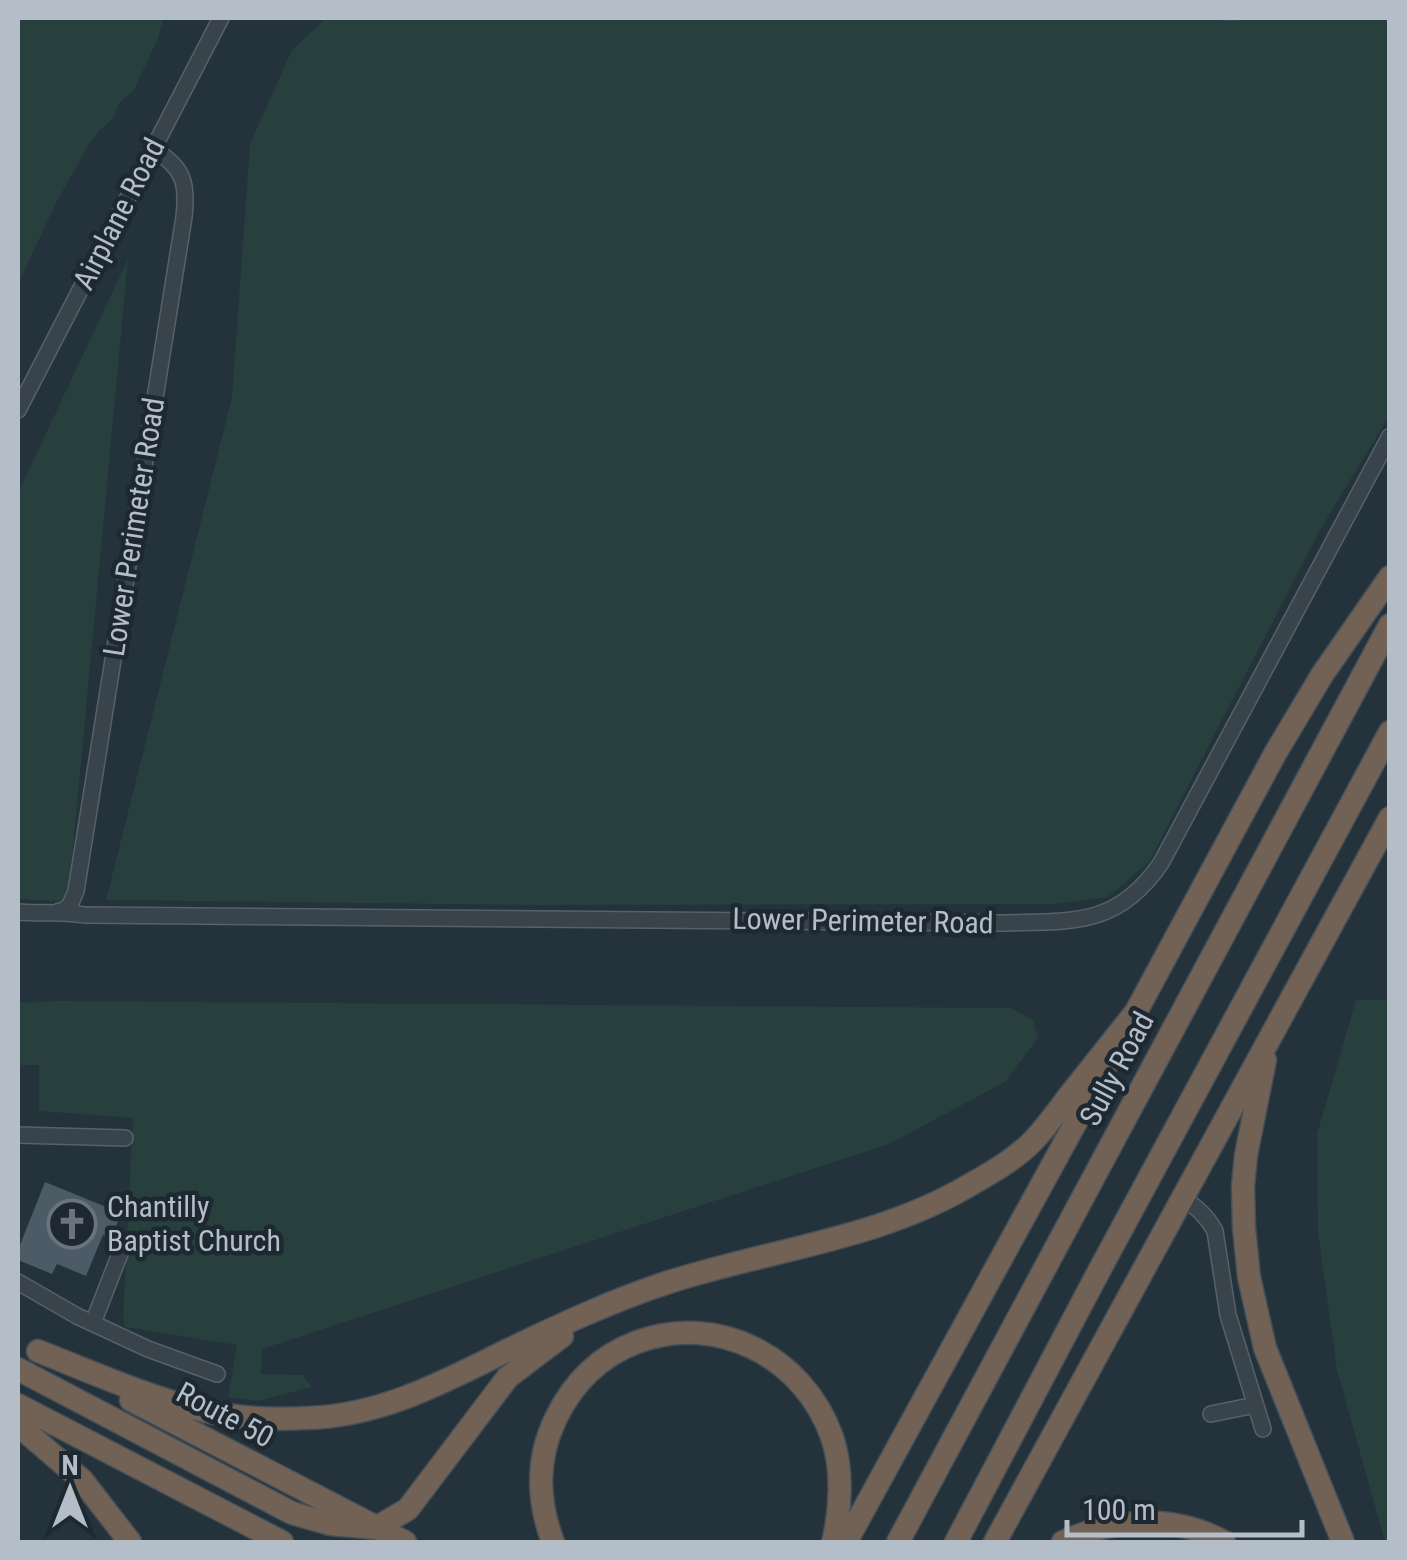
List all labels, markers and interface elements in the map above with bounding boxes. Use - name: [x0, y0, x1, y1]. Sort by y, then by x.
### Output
- street label: Airplane Road: [65, 132, 172, 295]
- street label: Lower Perimeter Road: [96, 395, 171, 659]
- street label: Lower Perimeter Road: [732, 901, 994, 940]
- street label: Sully Road: [1072, 1006, 1161, 1131]
- place label: Chantilly Baptist Church: [107, 1189, 281, 1258]
- church icon: Chantilly Baptist Church: [46, 1198, 98, 1250]
- street label: Route 50: [171, 1374, 280, 1455]
- north arrow: [20, 1440, 120, 1540]
- text: N: [61, 1449, 79, 1482]
- scale bar: [1067, 1475, 1302, 1537]
- text: 100 m: [1082, 1492, 1156, 1527]

